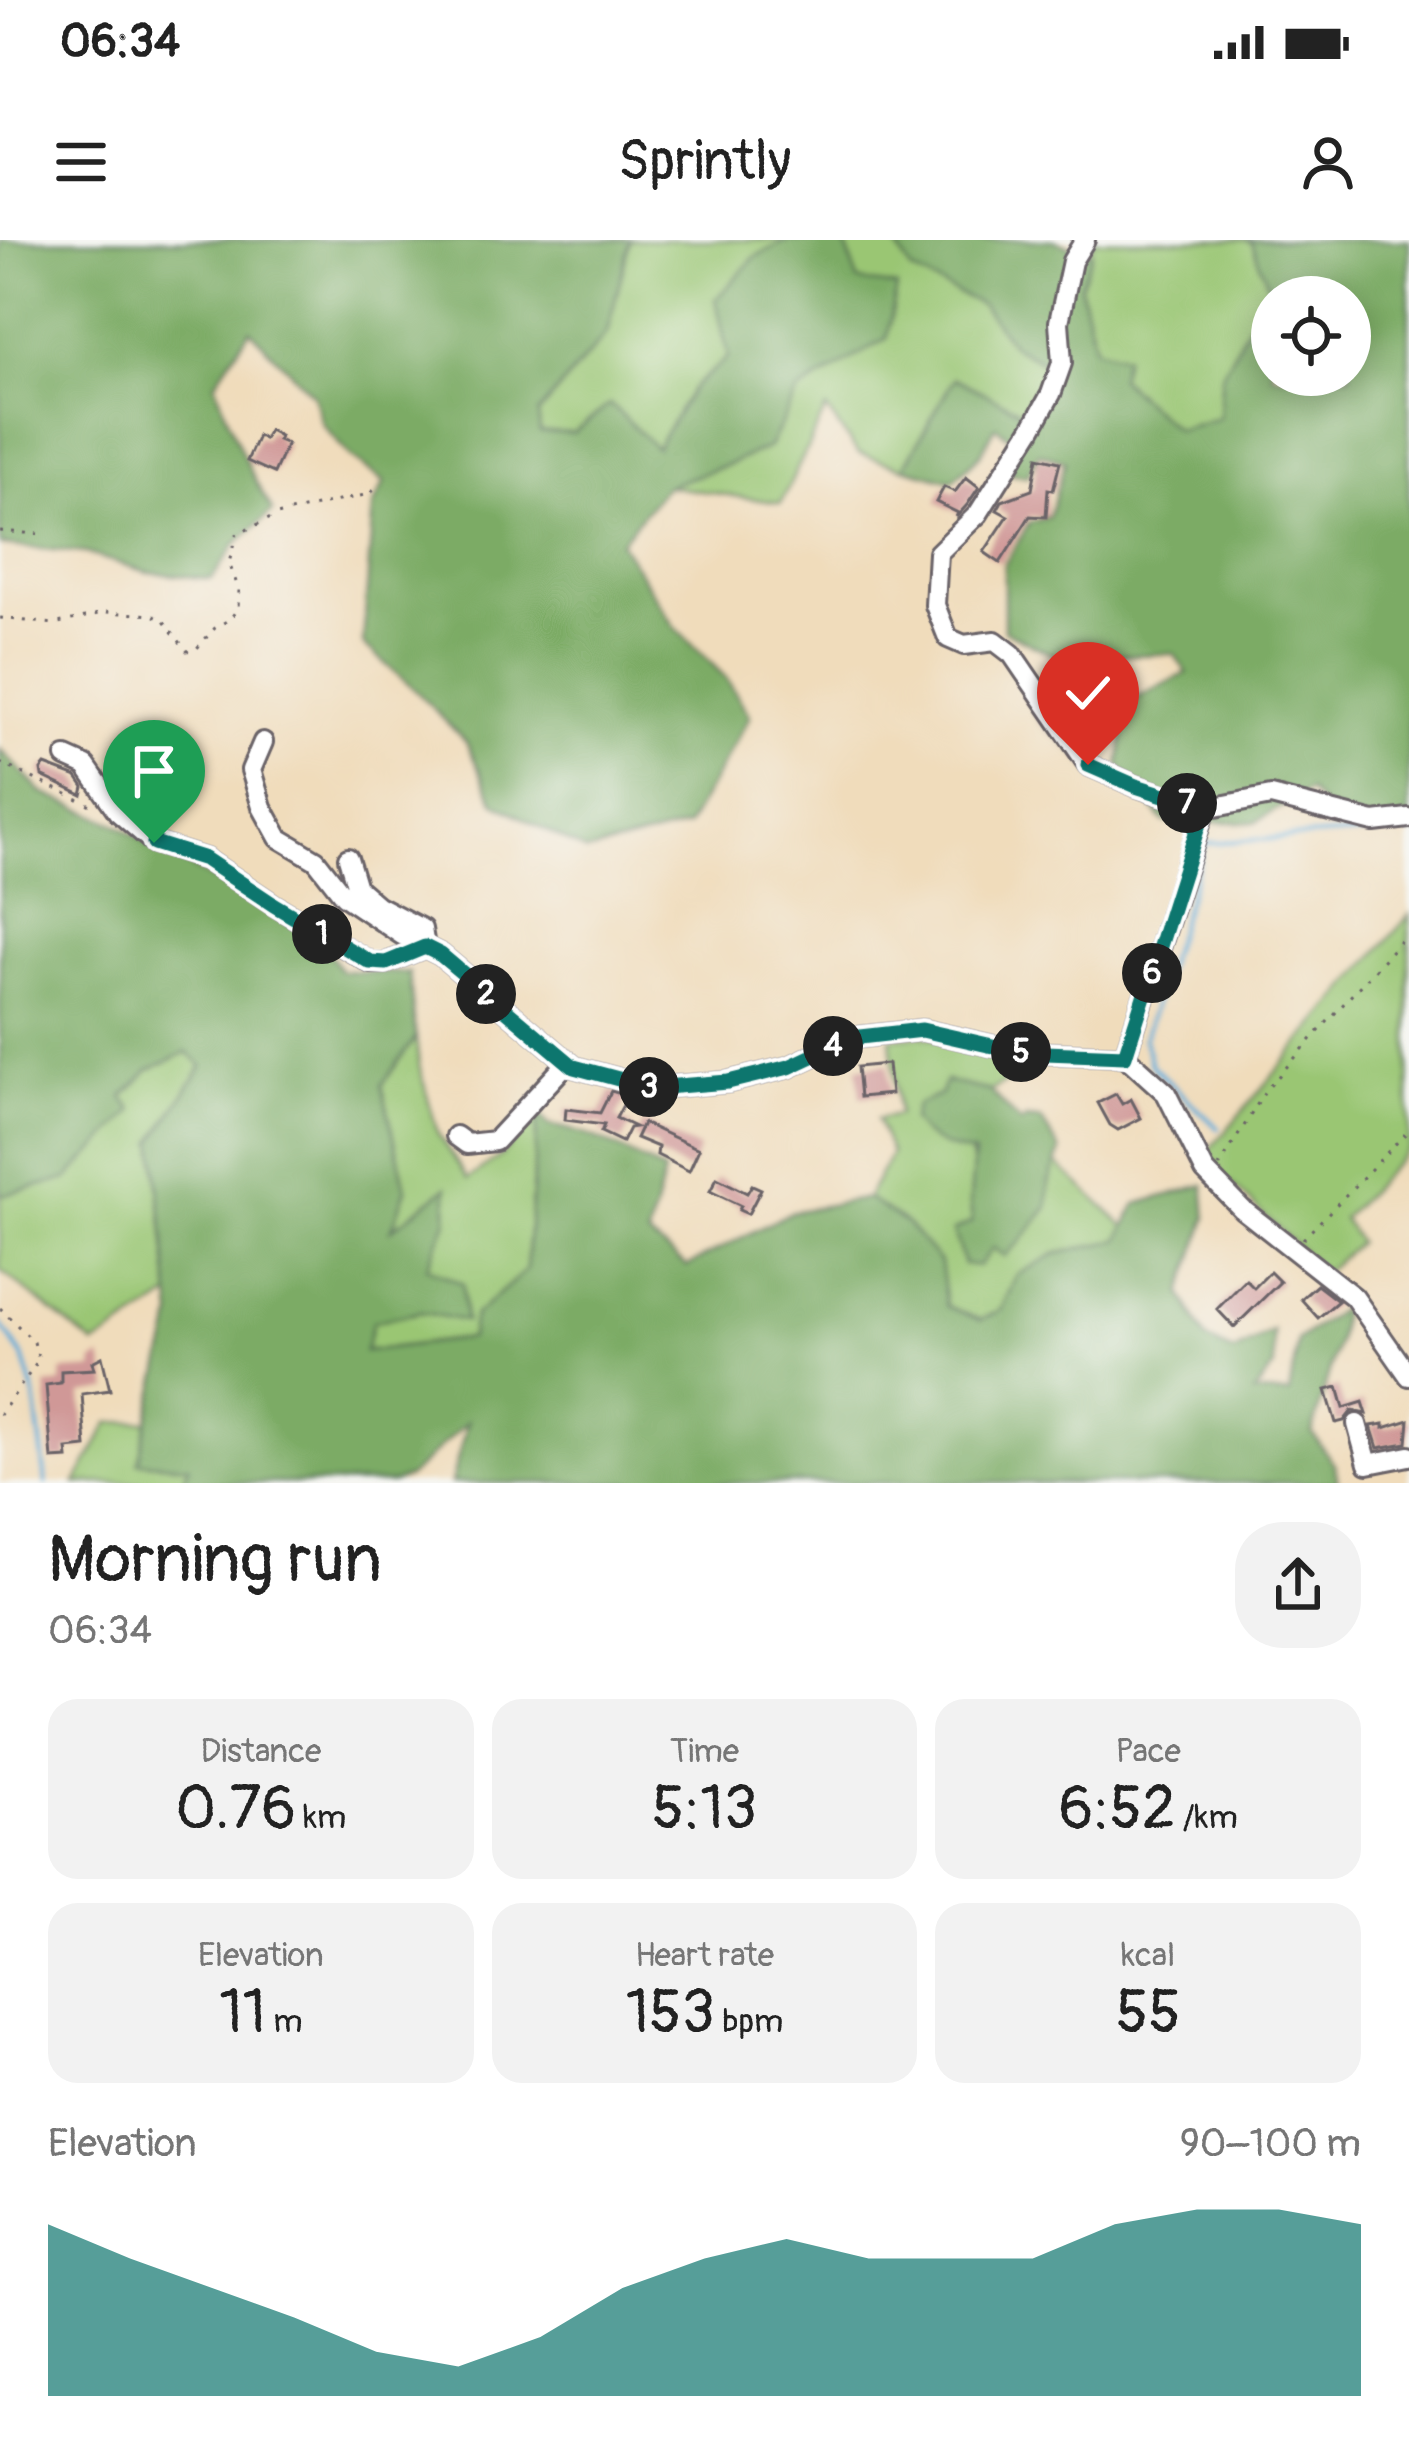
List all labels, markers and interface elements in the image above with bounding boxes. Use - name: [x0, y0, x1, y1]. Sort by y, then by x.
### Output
- text: 06:34: [60, 14, 180, 70]
- text: Sprintly: [618, 128, 791, 196]
- icon: menu: [48, 129, 114, 195]
- icon: person: [1295, 129, 1361, 195]
- map controls: [1251, 276, 1371, 396]
- button: locate: [1251, 276, 1371, 396]
- pin: [1037, 642, 1139, 765]
- icon: check: [1055, 660, 1121, 726]
- pin: [103, 720, 205, 843]
- icon: arrive: [121, 738, 187, 804]
- pin: 7: [1157, 773, 1217, 833]
- text: 7: [1178, 782, 1196, 823]
- pin: 1: [292, 904, 352, 964]
- text: 1: [316, 913, 328, 954]
- pin: 6: [1122, 943, 1182, 1003]
- text: 6: [1142, 952, 1162, 993]
- pin: 2: [456, 964, 516, 1024]
- text: 2: [477, 973, 495, 1014]
- pin: 4: [803, 1016, 863, 1076]
- pin: 5: [991, 1022, 1051, 1082]
- text: 4: [823, 1025, 843, 1066]
- text: 5: [1012, 1031, 1030, 1072]
- pin: 3: [619, 1057, 679, 1117]
- text: 3: [640, 1066, 658, 1107]
- text: Morning run: [48, 1519, 382, 1602]
- button: share: [1235, 1522, 1361, 1648]
- text: 06:34: [48, 1606, 152, 1655]
- text: Distance: [200, 1731, 321, 1772]
- text: Time: [670, 1731, 739, 1772]
- text: Pace: [1116, 1731, 1181, 1772]
- text: 0.76: [175, 1772, 296, 1847]
- text: 5:13: [652, 1772, 757, 1847]
- text: 6:52: [1059, 1772, 1176, 1847]
- text: km: [296, 1797, 346, 1838]
- text: /km: [1176, 1797, 1238, 1838]
- text: Elevation: [198, 1935, 324, 1976]
- text: Heart rate: [635, 1935, 774, 1976]
- text: kcal: [1121, 1935, 1175, 1976]
- text: 11: [219, 1976, 266, 2051]
- text: 153: [626, 1976, 715, 2051]
- text: 55: [1116, 1976, 1181, 2051]
- text: m: [266, 2001, 303, 2042]
- text: bpm: [715, 2001, 783, 2042]
- text: Elevation: [48, 2119, 197, 2168]
- text: 90–100 m: [1180, 2119, 1361, 2168]

